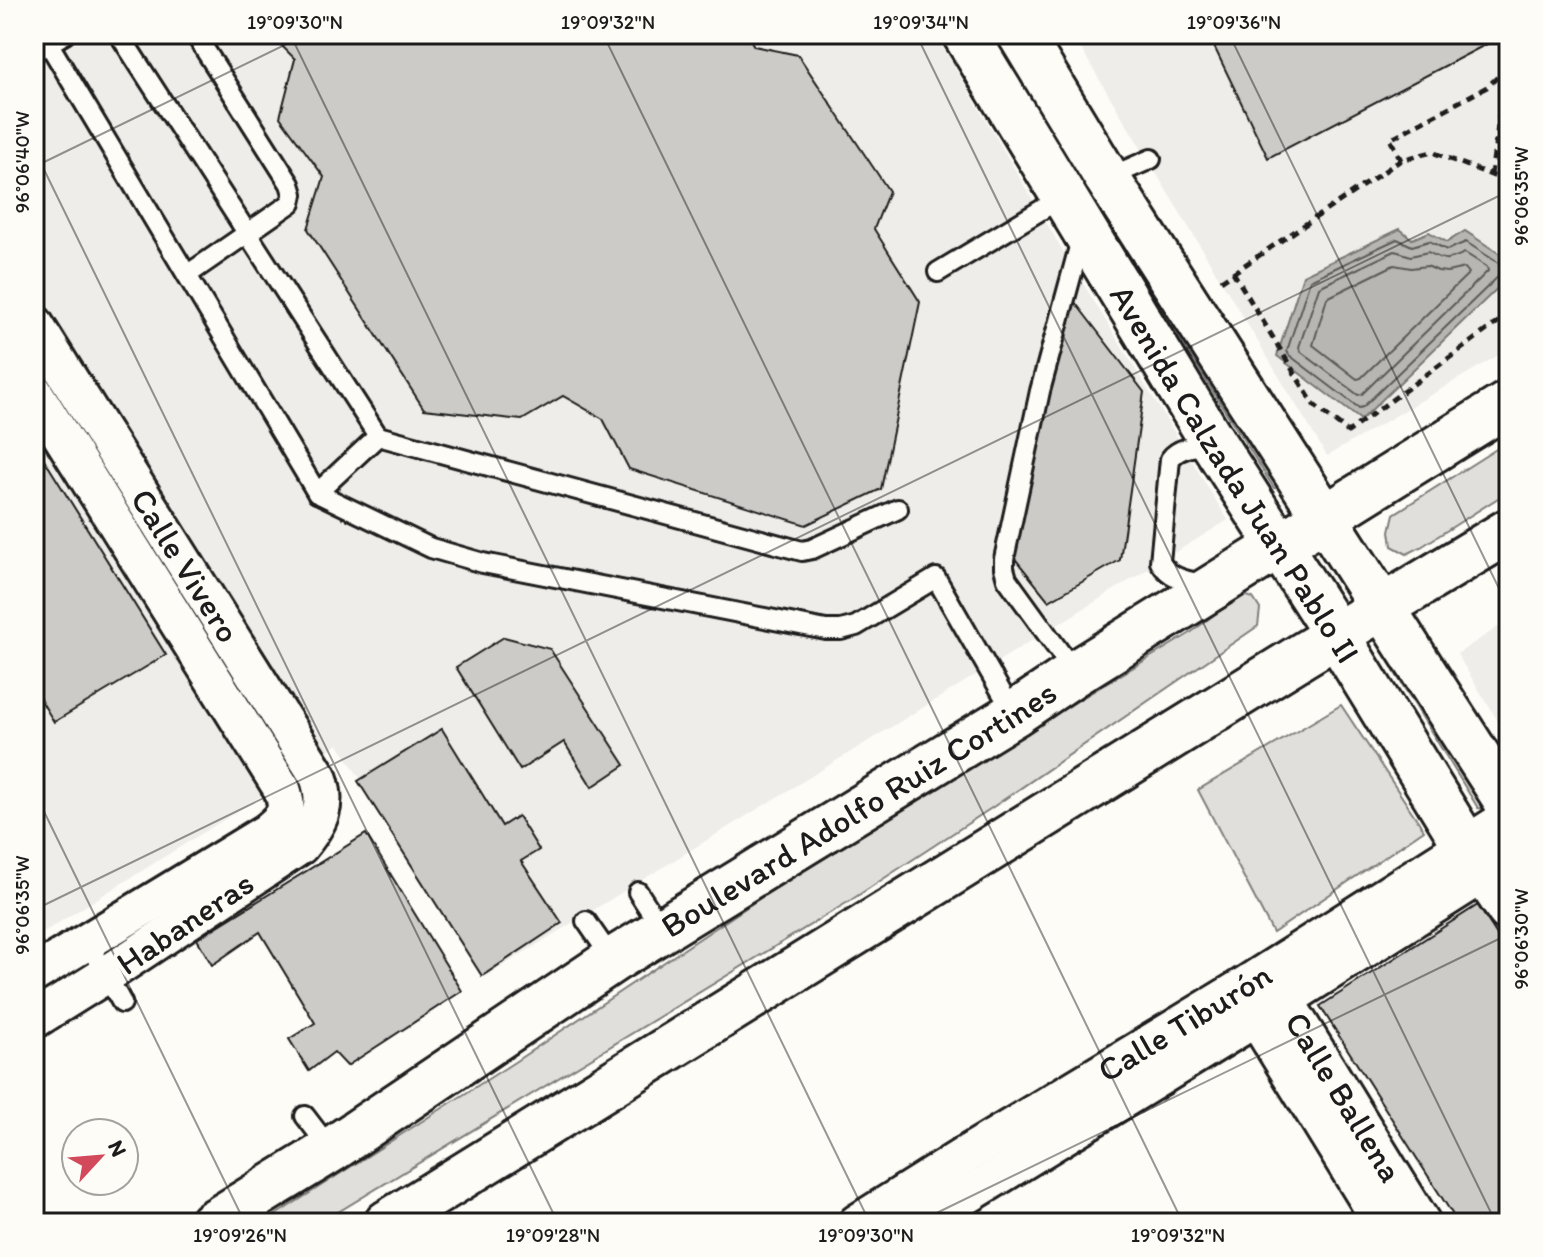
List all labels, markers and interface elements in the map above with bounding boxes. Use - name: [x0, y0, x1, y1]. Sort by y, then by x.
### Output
- text: 19°09'30"N: [247, 10, 343, 34]
- text: 19°09'32"N: [561, 10, 655, 34]
- text: 19°09'34"N: [873, 10, 969, 34]
- text: 19°09'36"N: [1187, 10, 1281, 34]
- text: 96°06'40"W: [10, 111, 34, 213]
- text: 96°06'35"W: [1509, 146, 1533, 246]
- street label: Avenida Calzada Juan Pablo II: [1101, 277, 1369, 670]
- street label: Calle Vivero: [122, 481, 250, 650]
- street label: Boulevard Adolfo Ruiz Cortines: [653, 671, 1064, 946]
- text: 96°06'35"W: [10, 855, 34, 955]
- street label: Habaneras: [109, 862, 261, 984]
- text: 96°06'30"W: [1509, 888, 1533, 990]
- street label: Calle Tiburón: [1090, 953, 1279, 1091]
- street label: Calle Ballena: [1276, 1004, 1412, 1189]
- north arrow: [60, 1117, 140, 1197]
- text: N: [102, 1136, 133, 1161]
- text: 19°09'26"N: [193, 1223, 287, 1247]
- text: 19°09'28"N: [506, 1223, 600, 1247]
- text: 19°09'30"N: [818, 1223, 914, 1247]
- text: 19°09'32"N: [1131, 1223, 1225, 1247]

